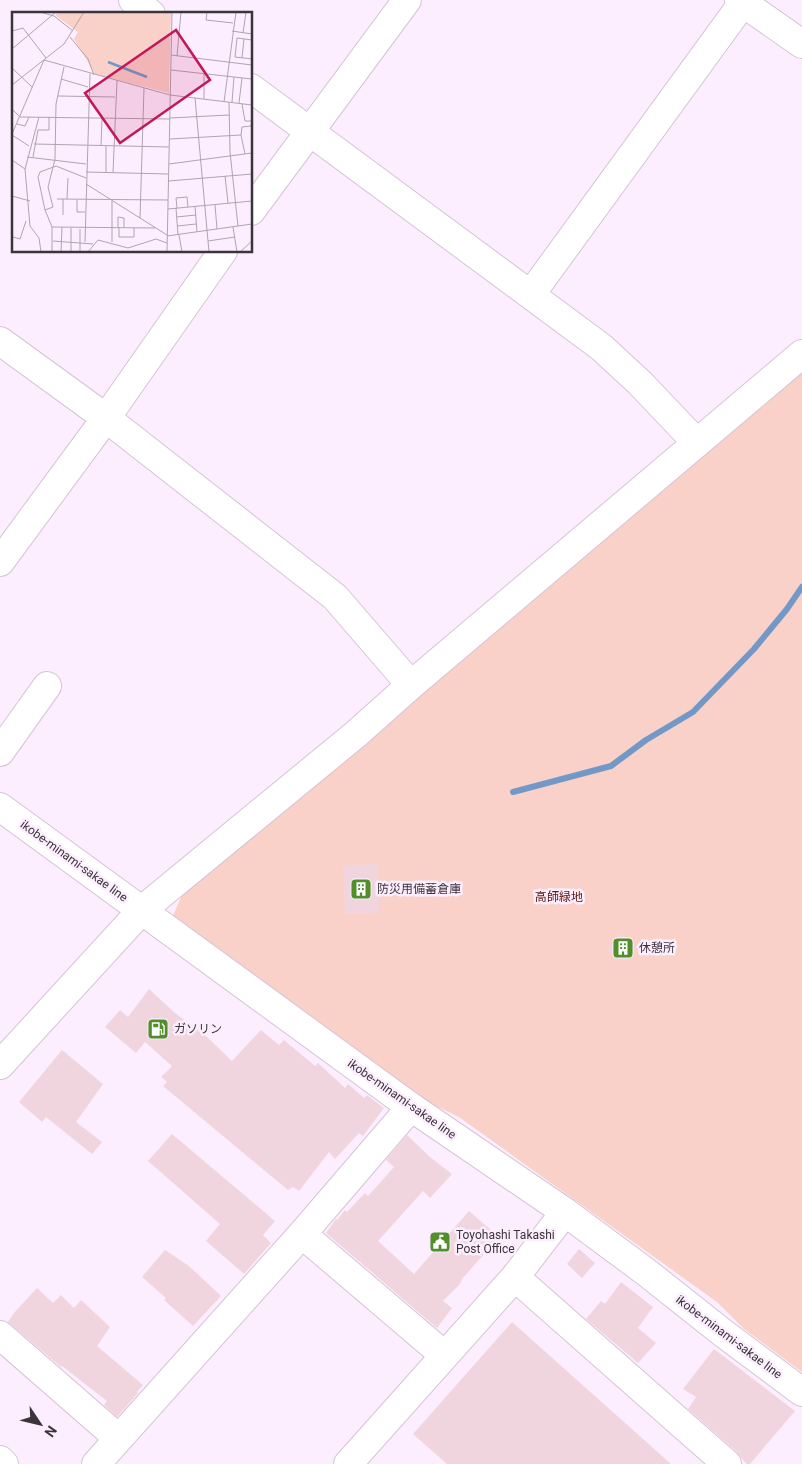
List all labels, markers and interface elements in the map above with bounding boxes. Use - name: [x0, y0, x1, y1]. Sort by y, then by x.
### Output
- inset map: [12, 12, 252, 252]
- street label: ikobe-minami-sakae line: [18, 817, 130, 905]
- building icon: 防災用備蓄倉庫: [349, 877, 373, 901]
- place label: 防災用備蓄倉庫: [377, 882, 461, 896]
- park label: 高師緑地: [535, 890, 583, 904]
- building icon: 休憩所: [611, 936, 635, 960]
- place label: 休憩所: [639, 941, 675, 955]
- fuel station icon: ガソリン: [146, 1017, 170, 1041]
- place label: ガソリン: [174, 1022, 222, 1036]
- street label: ikobe-minami-sakae line: [345, 1056, 459, 1142]
- place label: Toyohashi Takashi Post Office: [456, 1228, 555, 1256]
- public building icon: Toyohashi Takashi Post Office: [428, 1230, 452, 1254]
- street label: ikobe-minami-sakae line: [673, 1293, 785, 1381]
- north arrow: [15, 1399, 65, 1449]
- text: N: [41, 1423, 60, 1440]

